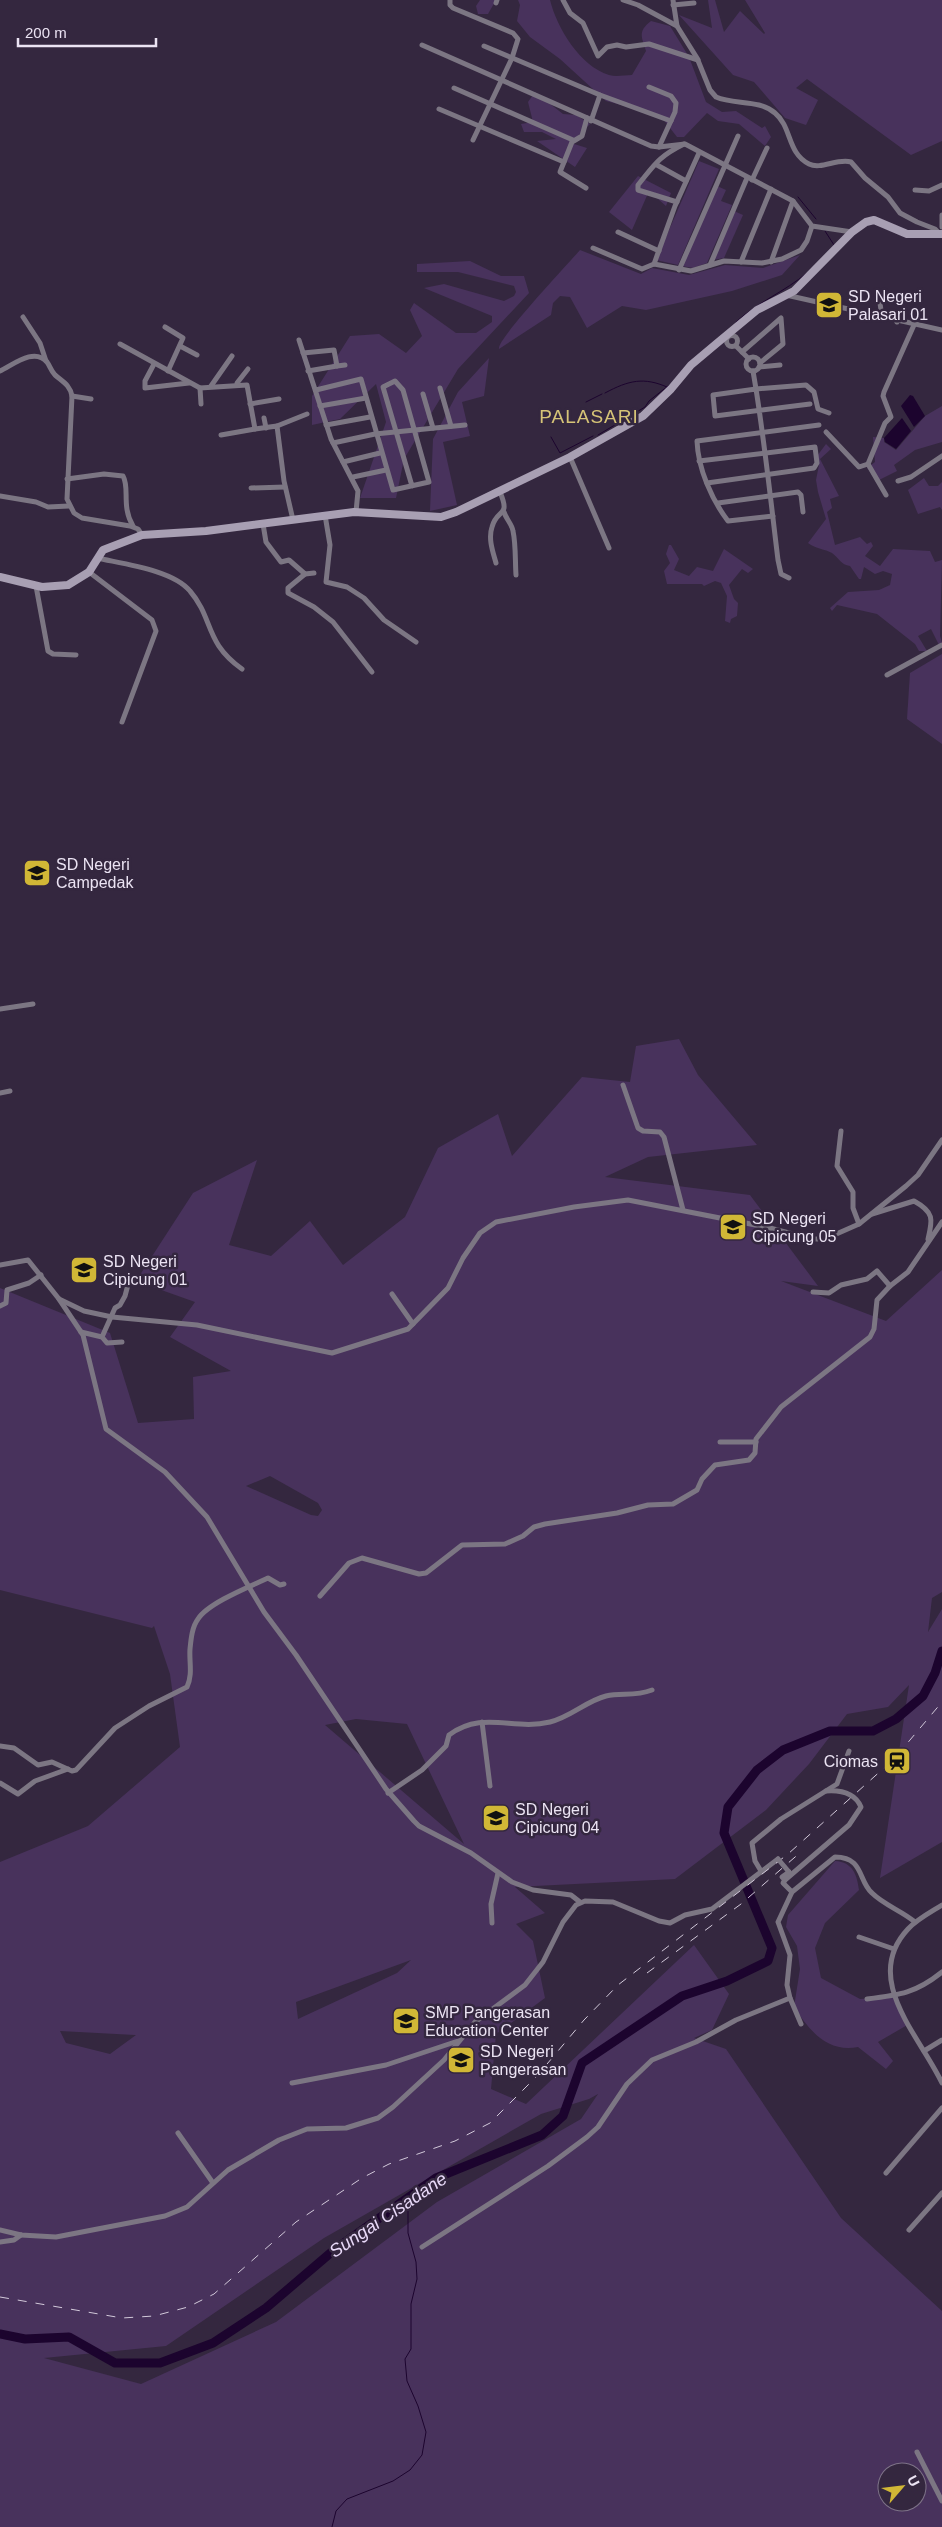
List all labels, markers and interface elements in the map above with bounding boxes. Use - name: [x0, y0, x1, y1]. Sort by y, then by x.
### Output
- scale bar: [18, 15, 155, 47]
- text: 200 m: [25, 24, 67, 41]
- place label: SD Negeri Palasari 01: [848, 288, 928, 323]
- school or university icon: SD Negeri Palasari 01: [814, 290, 844, 320]
- district label: PALASARI: [539, 406, 639, 427]
- place label: SD Negeri Campedak: [56, 856, 134, 891]
- school or university icon: SD Negeri Campedak: [22, 858, 52, 888]
- place label: SD Negeri Cipicung 05: [752, 1210, 837, 1245]
- school or university icon: SD Negeri Cipicung 05: [718, 1212, 748, 1242]
- place label: SD Negeri Cipicung 01: [103, 1253, 188, 1288]
- school or university icon: SD Negeri Cipicung 01: [69, 1255, 99, 1285]
- station icon: Ciomas: [882, 1746, 912, 1776]
- place label: Ciomas: [824, 1753, 878, 1770]
- place label: SD Negeri Cipicung 04: [515, 1801, 600, 1836]
- school or university icon: SD Negeri Cipicung 04: [481, 1803, 511, 1833]
- place label: SMP Pangerasan Education Center: [425, 2004, 550, 2039]
- school or university icon: SMP Pangerasan Education Center: [391, 2006, 421, 2036]
- place label: SD Negeri Pangerasan: [480, 2043, 566, 2078]
- school or university icon: SD Negeri Pangerasan: [446, 2045, 476, 2075]
- water label: Sungai Cisadane: [326, 2168, 450, 2262]
- north arrow: [877, 2462, 927, 2512]
- text: U: [904, 2473, 923, 2489]

